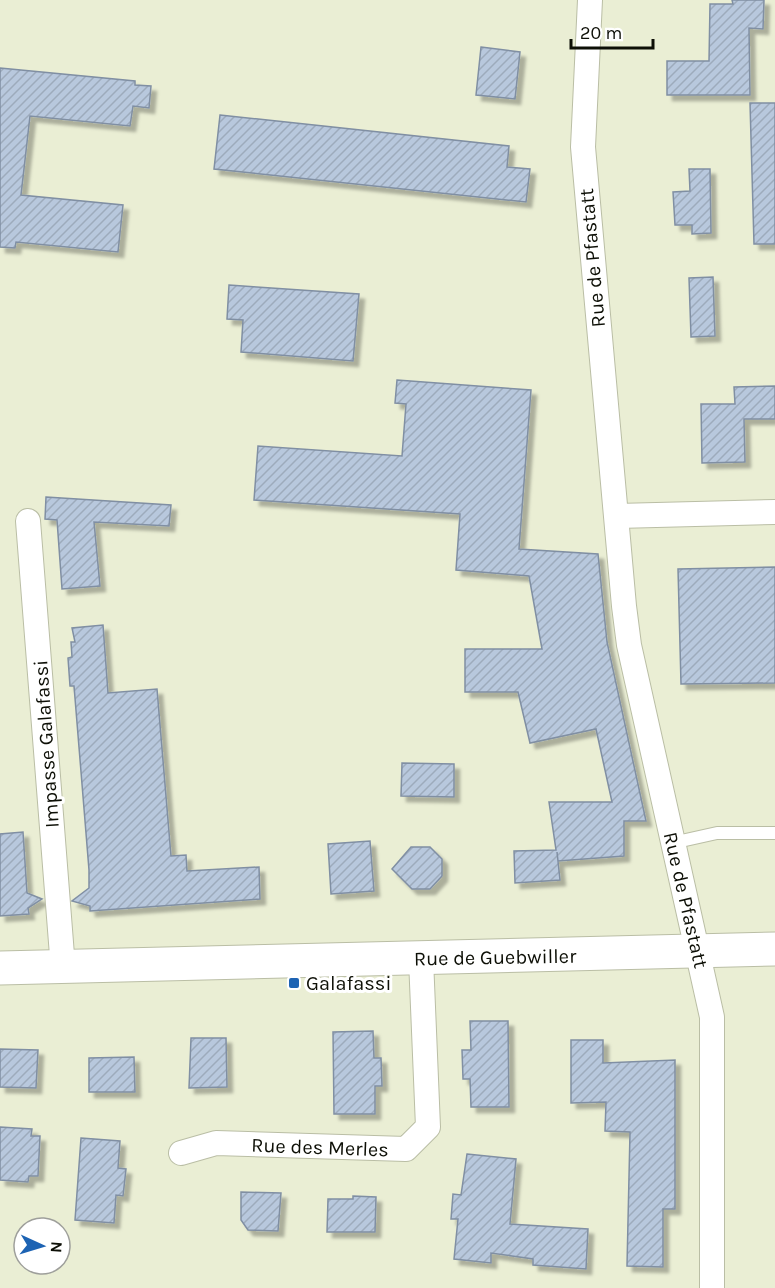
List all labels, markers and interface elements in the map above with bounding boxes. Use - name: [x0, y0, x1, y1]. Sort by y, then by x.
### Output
- scale bar: [571, 12, 654, 50]
- text: 20 m: [580, 22, 622, 44]
- street label: Rue de Pfastatt: [575, 187, 610, 328]
- street label: Impasse Galafassi: [29, 659, 64, 829]
- street label: Rue de Pfastatt: [659, 830, 712, 971]
- street label: Rue de Guebwiller: [414, 945, 577, 970]
- place label: Galafassi: [306, 972, 391, 995]
- marker: Galafassi: [287, 976, 301, 990]
- street label: Rue des Merles: [251, 1134, 389, 1161]
- north arrow: [12, 1216, 72, 1276]
- text: N: [47, 1241, 66, 1253]

